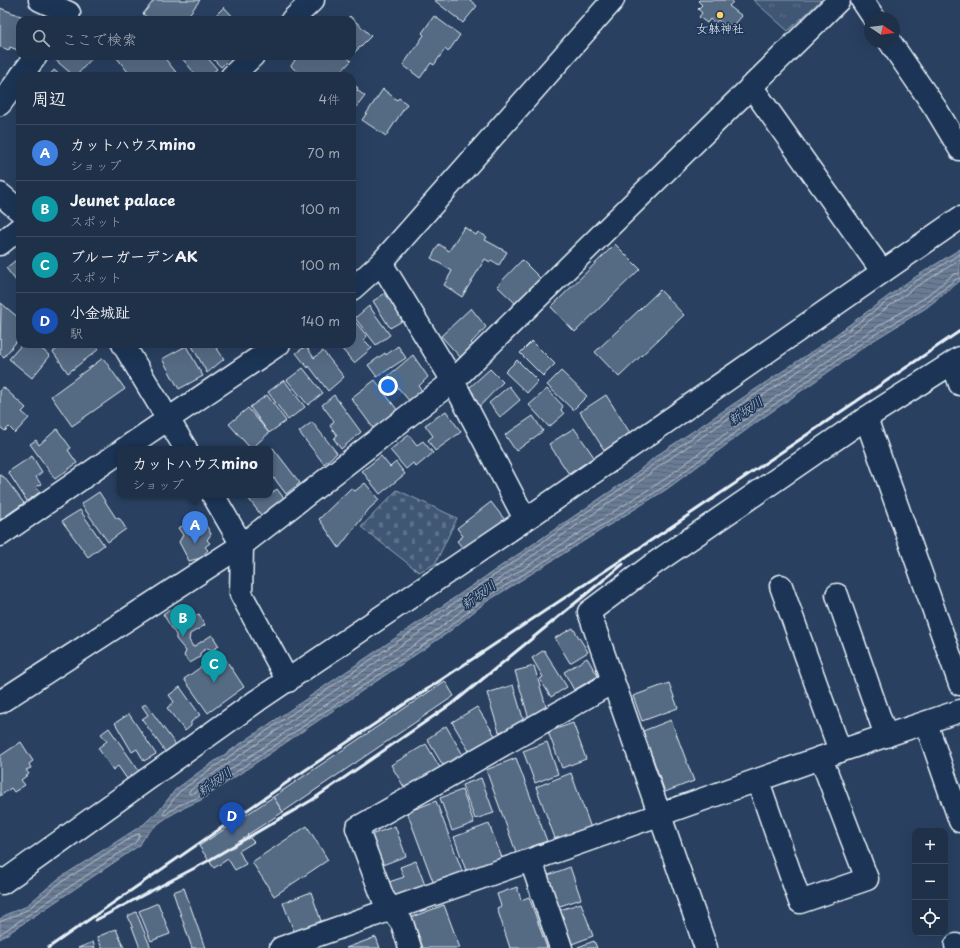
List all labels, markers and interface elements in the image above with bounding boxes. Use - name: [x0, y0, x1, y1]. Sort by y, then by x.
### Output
- marker: 女躰神社: [715, 10, 725, 20]
- north arrow: [864, 12, 900, 48]
- search box: [16, 16, 356, 60]
- place label: 女躰神社: [696, 19, 744, 37]
- icon: search: [30, 27, 52, 49]
- text: ここで検索: [62, 27, 137, 50]
- text: 周辺: [32, 85, 66, 111]
- text: 4件: [318, 89, 340, 108]
- text: カットハウスmino: [70, 132, 196, 155]
- text: A: [40, 143, 50, 162]
- text: 70 m: [307, 143, 340, 162]
- text: ショップ: [70, 155, 121, 174]
- text: Jeunet palace: [70, 188, 175, 211]
- text: B: [41, 199, 49, 218]
- text: 100 m: [300, 199, 340, 218]
- text: スポット: [70, 211, 122, 230]
- text: ブルーガーデンAK: [70, 244, 198, 267]
- text: C: [40, 255, 50, 274]
- text: 100 m: [300, 255, 340, 274]
- text: スポット: [70, 267, 122, 286]
- text: 小金城趾: [70, 300, 130, 323]
- text: D: [40, 311, 50, 330]
- text: 140 m: [301, 311, 340, 330]
- text: 駅: [70, 323, 83, 342]
- your location: [378, 376, 398, 396]
- water label: 新坂川: [724, 391, 766, 429]
- popup: [117, 446, 273, 498]
- text: カットハウスmino: [132, 451, 258, 474]
- text: ショップ: [132, 474, 184, 493]
- pin: A: [182, 511, 208, 544]
- water label: 新坂川: [457, 575, 499, 613]
- pin: B: [170, 604, 196, 637]
- pin: C: [201, 650, 227, 683]
- water label: 新坂川: [193, 762, 235, 800]
- pin: D: [219, 802, 245, 835]
- map controls: [912, 828, 948, 936]
- button: +: [912, 828, 948, 864]
- button: −: [912, 864, 948, 900]
- button: locate: [912, 900, 948, 936]

